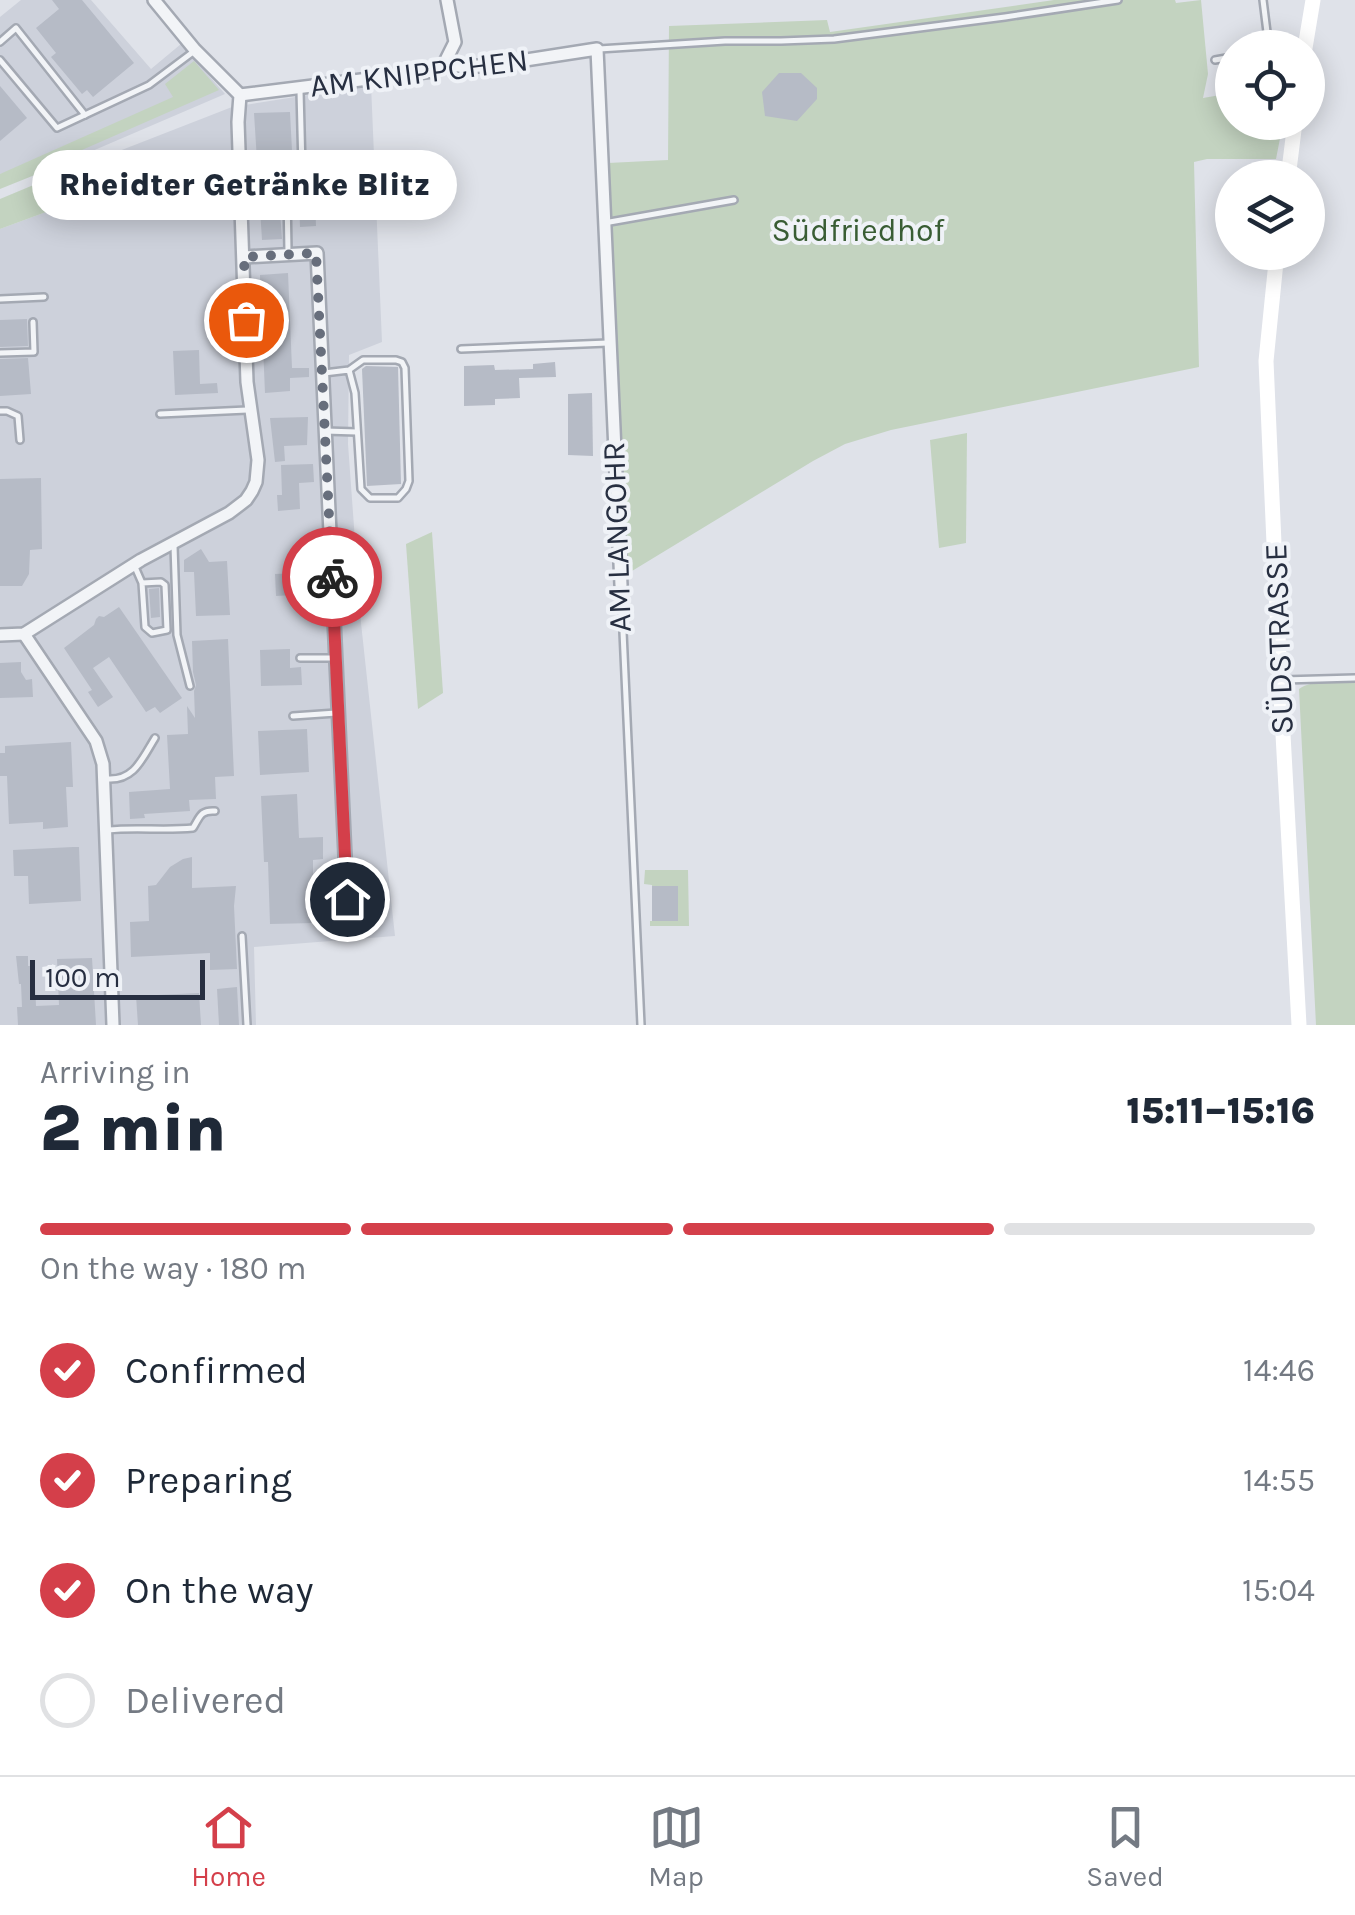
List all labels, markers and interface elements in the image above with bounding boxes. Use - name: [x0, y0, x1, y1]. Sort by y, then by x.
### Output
- map controls: [1215, 30, 1325, 270]
- button: locate: [1215, 30, 1325, 140]
- street label: AM KNIPPCHEN: [308, 41, 530, 105]
- callout: Rheidter Getränke Blitz: [34, 150, 458, 220]
- button: layers: [1215, 160, 1325, 270]
- text: Rheidter Getränke Blitz: [59, 166, 430, 203]
- park label: Südfriedhof: [772, 212, 945, 249]
- pin: [204, 278, 289, 363]
- icon: bag: [219, 293, 274, 348]
- street label: AM LANGOHR: [595, 441, 639, 633]
- courier: [282, 527, 382, 627]
- street label: SÜDSTRASSE: [1257, 543, 1301, 735]
- icon: bike: [305, 550, 360, 605]
- pin: [305, 857, 390, 942]
- icon: home: [320, 872, 375, 927]
- scale bar: [30, 955, 205, 1000]
- text: 100 m: [45, 961, 120, 994]
- text: Arriving in: [40, 1054, 191, 1091]
- text: 15:11–15:16: [1126, 1088, 1315, 1133]
- text: 2 min: [40, 1090, 226, 1166]
- text: On the way · 180 m: [40, 1250, 306, 1287]
- icon: check: [40, 1343, 95, 1398]
- text: Confirmed: [125, 1348, 308, 1393]
- text: 14:46: [1243, 1352, 1315, 1389]
- icon: check: [40, 1453, 95, 1508]
- text: Preparing: [125, 1458, 292, 1503]
- text: 14:55: [1243, 1462, 1315, 1499]
- icon: check: [40, 1563, 95, 1618]
- text: On the way: [125, 1568, 313, 1613]
- text: 15:04: [1242, 1572, 1315, 1609]
- text: Delivered: [125, 1678, 286, 1723]
- tab: Home: [191, 1800, 266, 1893]
- tab: Map: [648, 1800, 704, 1893]
- tab: Saved: [1086, 1800, 1164, 1893]

